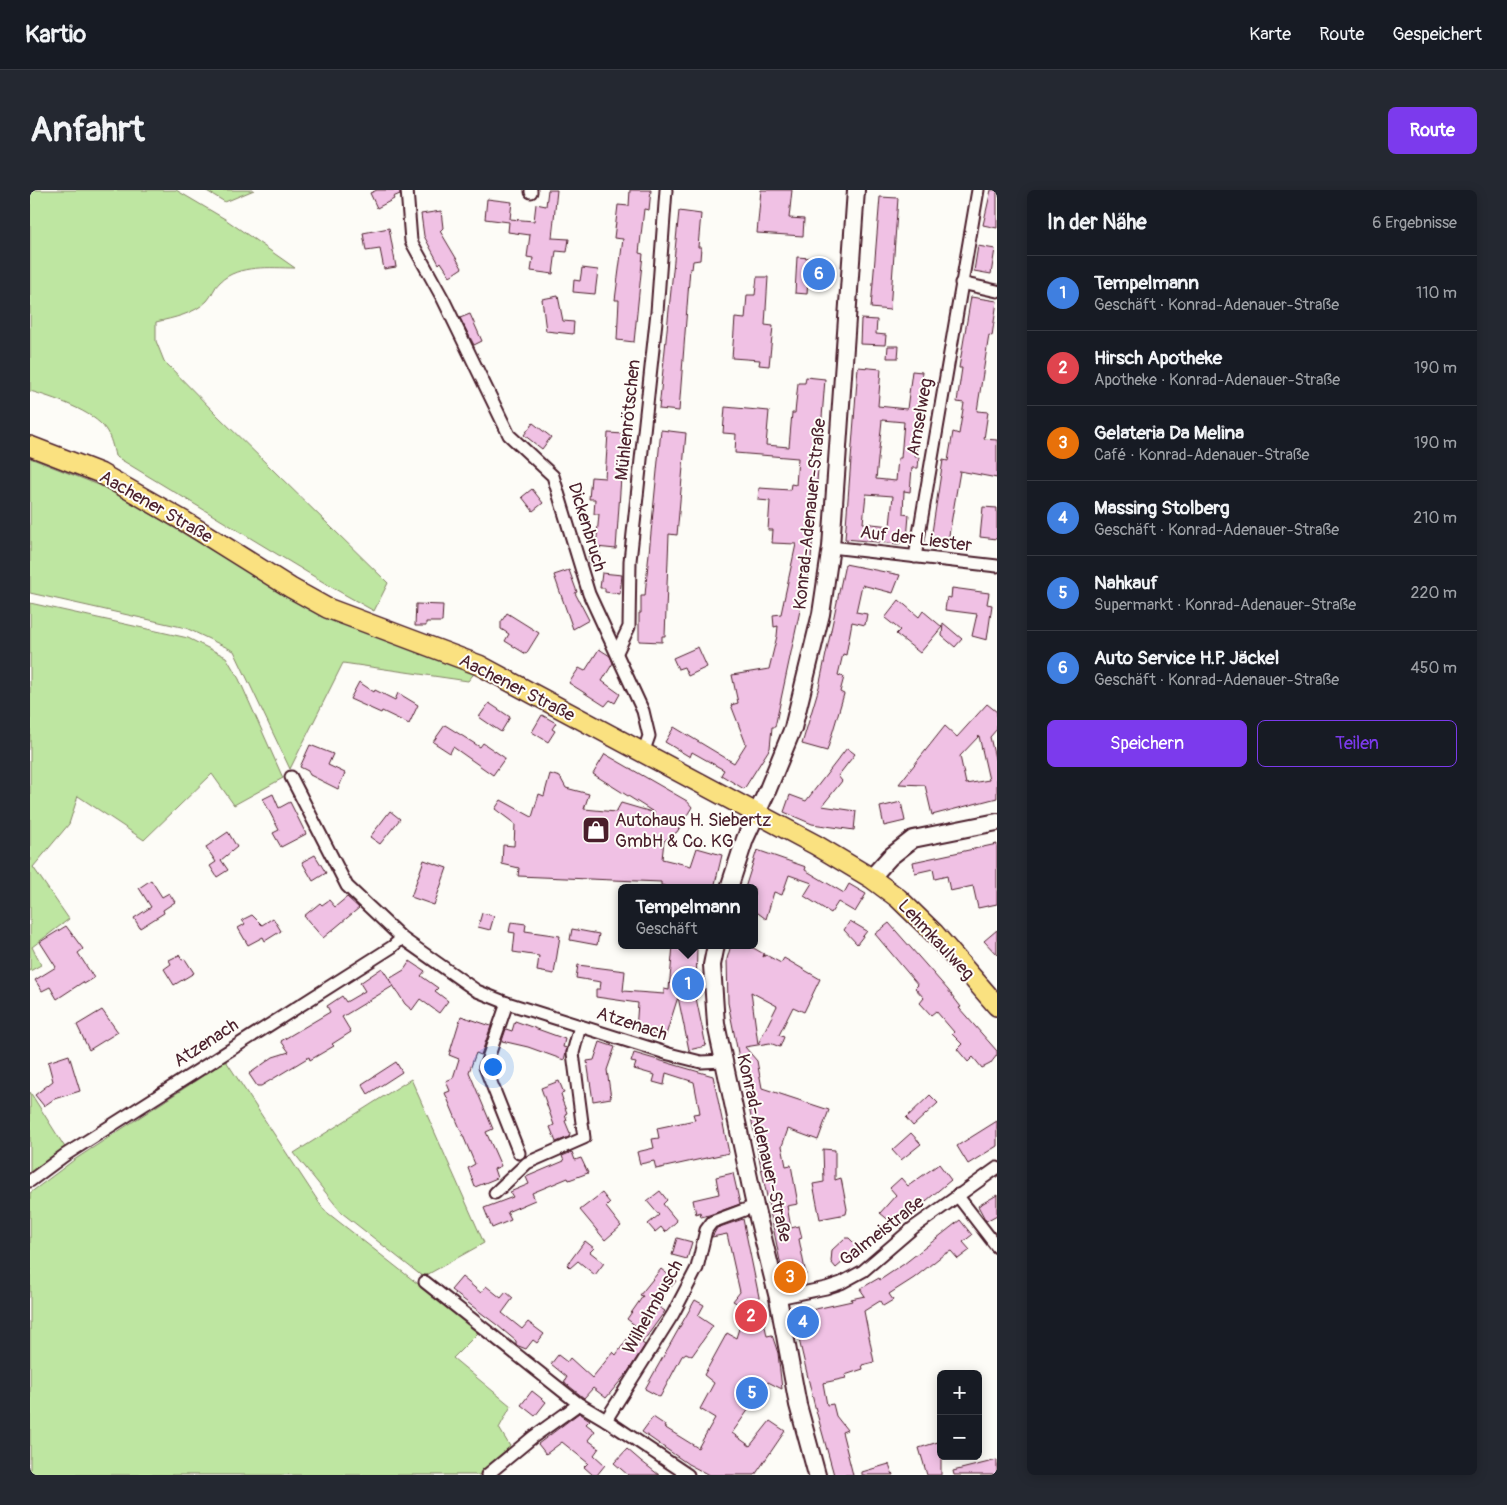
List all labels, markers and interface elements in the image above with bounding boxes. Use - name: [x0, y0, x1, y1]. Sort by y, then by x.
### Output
- text: Kartio: [25, 20, 86, 49]
- text: Karte: [1249, 23, 1291, 46]
- text: Route: [1319, 23, 1364, 46]
- text: Gespeichert: [1392, 23, 1482, 46]
- button: Route: [1388, 107, 1477, 154]
- text: Anfahrt: [30, 108, 145, 152]
- text: In der Nähe: [1047, 209, 1147, 236]
- text: 6 Ergebnisse: [1372, 213, 1457, 233]
- pin: 6: [803, 255, 835, 293]
- text: Tempelmann: [1094, 271, 1199, 295]
- text: 1: [1060, 283, 1066, 303]
- text: 110 m: [1416, 283, 1457, 303]
- text: Geschäft · Konrad-Adenauer-Straße: [1094, 295, 1339, 315]
- text: Hirsch Apotheke: [1094, 346, 1222, 370]
- street label: Mühlenrötschen: [610, 358, 646, 482]
- text: 2: [1059, 358, 1067, 378]
- text: 190 m: [1414, 358, 1457, 378]
- text: Apotheke · Konrad-Adenauer-Straße: [1094, 370, 1340, 390]
- street label: Amselweg: [902, 376, 938, 458]
- street label: Konrad-Adenauer-Straße: [789, 417, 832, 611]
- text: Gelateria Da Melina: [1094, 421, 1244, 445]
- text: 3: [1059, 433, 1067, 453]
- text: 190 m: [1414, 433, 1457, 453]
- text: Café · Konrad-Adenauer-Straße: [1094, 445, 1310, 465]
- street label: Aachener Straße: [95, 465, 217, 549]
- street label: Dickenbruch: [563, 480, 611, 574]
- text: Massing Stolberg: [1094, 496, 1230, 520]
- text: 4: [1058, 508, 1068, 528]
- text: 210 m: [1413, 508, 1457, 528]
- text: Geschäft · Konrad-Adenauer-Straße: [1094, 520, 1339, 540]
- street label: Auf der Liester: [859, 521, 974, 557]
- text: Nahkauf: [1094, 571, 1158, 595]
- text: 5: [1059, 583, 1067, 603]
- text: 220 m: [1411, 583, 1457, 603]
- text: Supermarkt · Konrad-Adenauer-Straße: [1094, 595, 1356, 615]
- text: Auto Service H.P. Jäckel: [1094, 646, 1279, 670]
- street label: Aachener Straße: [455, 649, 579, 727]
- text: 6: [1058, 658, 1068, 678]
- text: 450 m: [1410, 658, 1457, 678]
- text: Geschäft · Konrad-Adenauer-Straße: [1094, 670, 1339, 690]
- button: Speichern: [1047, 720, 1247, 767]
- button: Teilen: [1257, 720, 1457, 767]
- place label: Autohaus H. Siebertz GmbH & Co. KG: [615, 809, 771, 853]
- shop icon: Autohaus H. Siebertz GmbH & Co. KG: [581, 815, 611, 845]
- popup: [618, 884, 758, 949]
- text: Tempelmann: [636, 895, 740, 919]
- street label: Lehmkaulweg: [893, 895, 979, 985]
- text: Geschäft: [636, 919, 697, 939]
- pin: 1: [672, 965, 704, 1003]
- street label: Atzenach: [594, 1002, 670, 1046]
- street label: Atzenach: [169, 1013, 243, 1073]
- street label: Konrad-Adenauer-Straße: [731, 1052, 797, 1244]
- your location: [480, 1054, 506, 1080]
- street label: Galmeistraße: [835, 1191, 929, 1271]
- street label: Wilhelmbusch: [618, 1256, 688, 1358]
- pin: 3: [774, 1258, 806, 1296]
- pin: 2: [735, 1297, 767, 1335]
- pin: 4: [787, 1303, 819, 1341]
- map controls: [937, 1370, 982, 1460]
- button: +: [937, 1370, 982, 1415]
- pin: 5: [736, 1374, 768, 1412]
- button: −: [937, 1415, 982, 1460]

